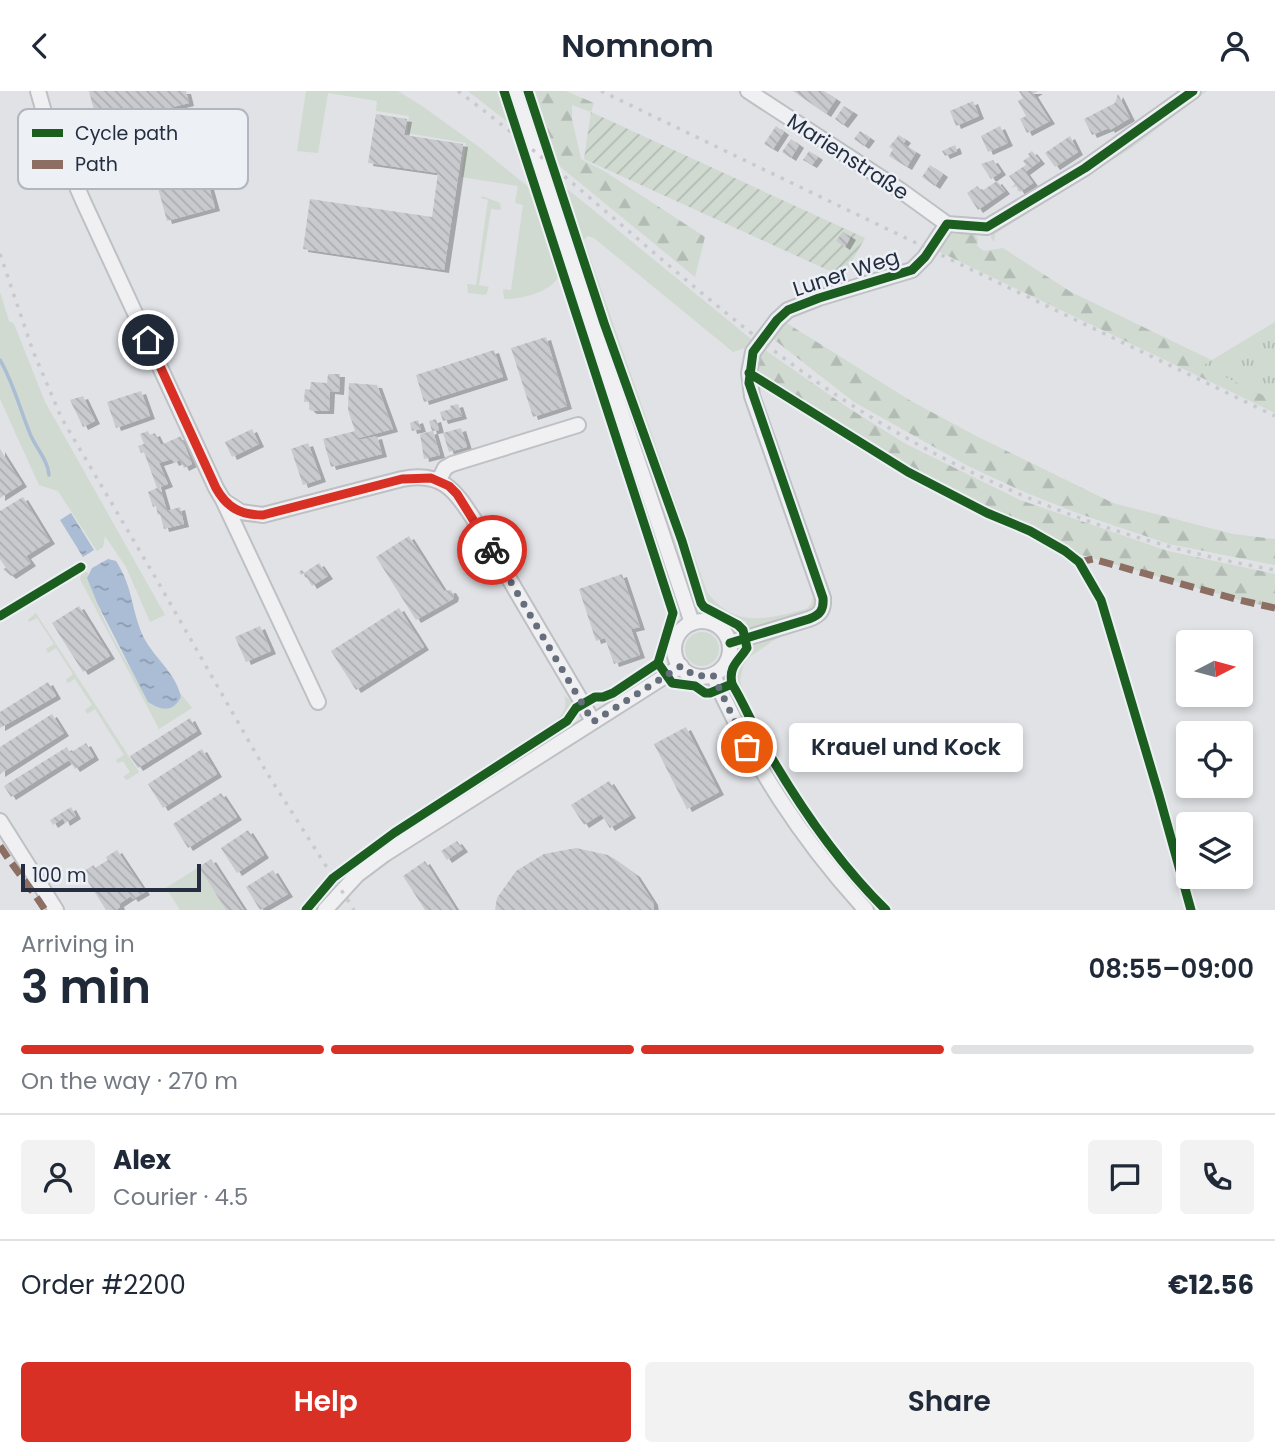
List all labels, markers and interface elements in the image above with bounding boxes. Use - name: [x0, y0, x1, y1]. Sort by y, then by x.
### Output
- text: Nomnom: [561, 23, 714, 68]
- icon: back: [21, 27, 59, 65]
- icon: person: [1216, 27, 1254, 65]
- street label: Marienstraße: [782, 106, 915, 207]
- legend: [18, 109, 248, 189]
- text: Cycle path: [75, 120, 178, 147]
- text: Path: [75, 151, 118, 178]
- street label: Luner Weg: [789, 242, 903, 303]
- pin: [118, 310, 178, 370]
- icon: home: [129, 321, 167, 359]
- courier: [457, 515, 527, 585]
- icon: bike: [473, 531, 511, 569]
- north arrow: [1176, 630, 1253, 707]
- map controls: [1176, 630, 1253, 889]
- pin: [717, 717, 777, 777]
- button: locate: [1176, 721, 1253, 798]
- callout: Krauel und Kock: [789, 723, 1024, 771]
- icon: bag: [728, 728, 766, 766]
- text: Krauel und Kock: [811, 731, 1001, 763]
- button: layers: [1176, 812, 1253, 889]
- scale bar: [21, 861, 201, 893]
- text: 100 m: [32, 862, 87, 889]
- text: Arriving in: [21, 928, 135, 960]
- text: 08:55–09:00: [1088, 951, 1254, 987]
- text: 3 min: [21, 955, 151, 1019]
- text: On the way · 270 m: [21, 1065, 238, 1097]
- button: person: [21, 1140, 95, 1214]
- button: chat: [1088, 1140, 1162, 1214]
- button: phone: [1180, 1140, 1254, 1214]
- text: Alex: [113, 1142, 171, 1178]
- text: Courier · 4.5: [113, 1181, 248, 1213]
- text: Order #2200: [21, 1267, 186, 1303]
- text: €12.56: [1168, 1267, 1254, 1303]
- button: Help: [21, 1362, 631, 1442]
- button: Share: [645, 1362, 1254, 1442]

